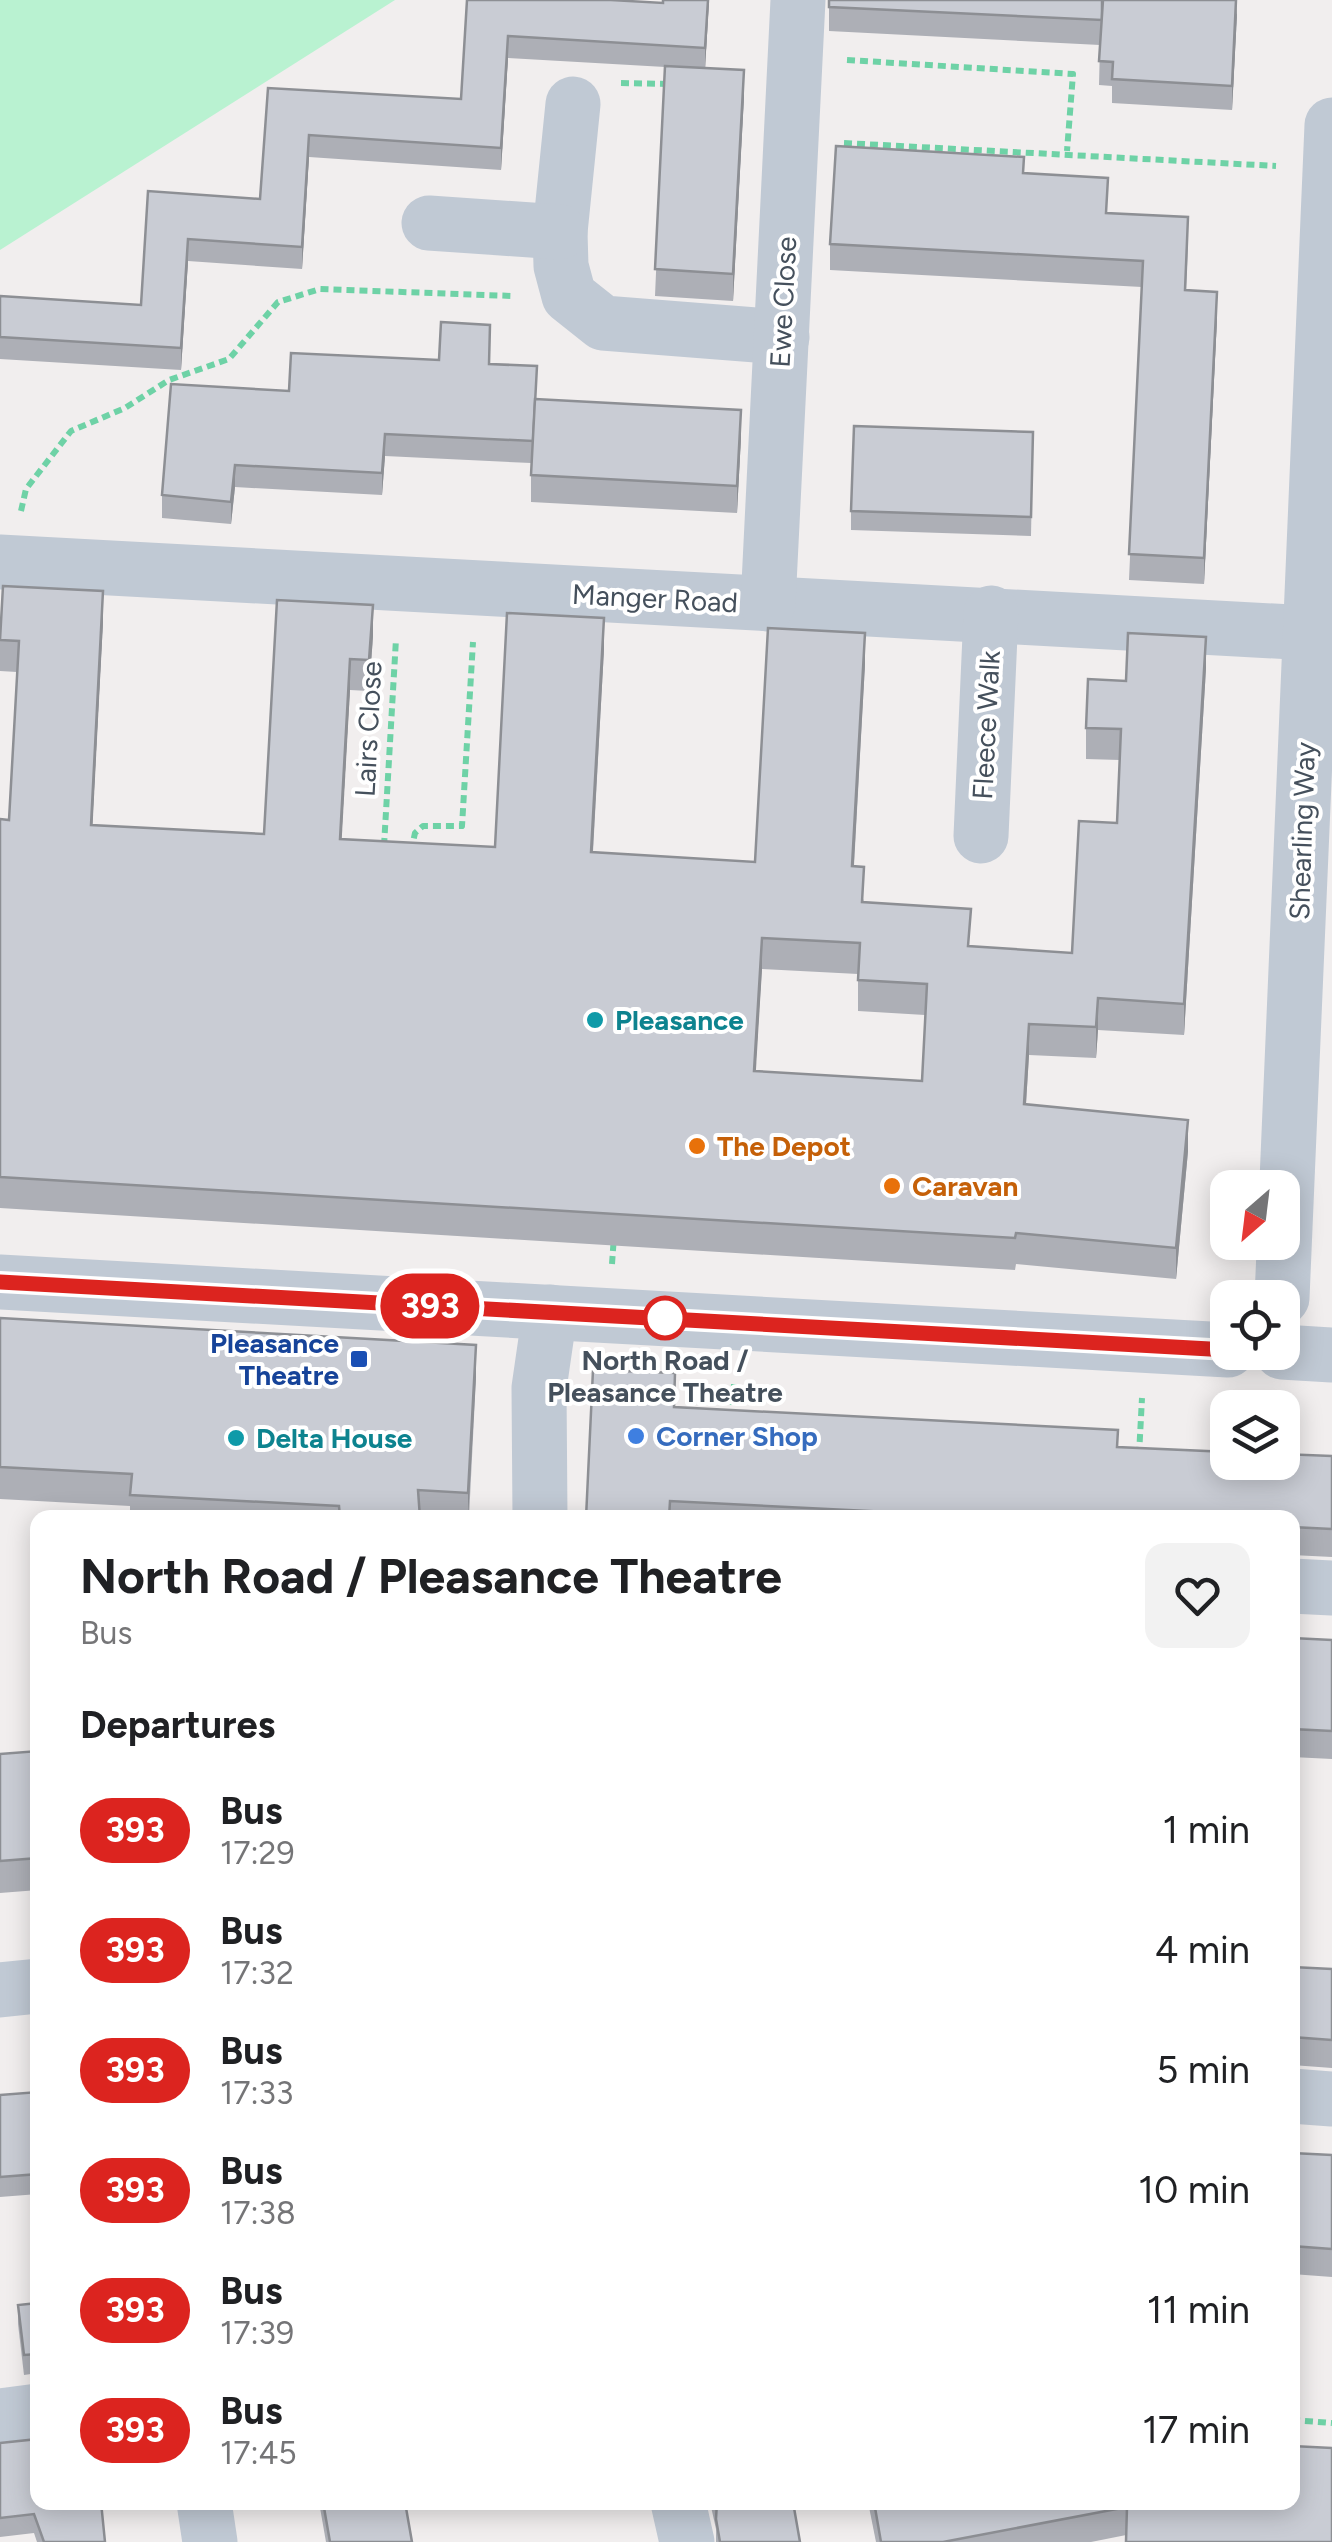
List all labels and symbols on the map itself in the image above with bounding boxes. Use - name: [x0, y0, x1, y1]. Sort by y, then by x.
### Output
- street label: Ewe Close: [763, 236, 803, 368]
- street label: Manger Road: [571, 577, 739, 619]
- street label: Fleece Walk: [965, 649, 1007, 800]
- street label: Lairs Close: [347, 660, 389, 798]
- street label: Shearling Way: [1282, 741, 1322, 921]
- place label: Pleasance: [615, 1003, 744, 1037]
- marker: Pleasance: [584, 1009, 606, 1031]
- place label: The Depot: [717, 1129, 851, 1163]
- marker: The Depot: [686, 1135, 708, 1157]
- place label: Caravan: [912, 1169, 1018, 1203]
- north arrow: [1210, 1170, 1300, 1260]
- marker: Caravan: [881, 1175, 903, 1197]
- line badge: 393: [372, 1274, 488, 1338]
- marker: North Road / Pleasance Theatre: [644, 1297, 686, 1339]
- place label: Pleasance Theatre: [210, 1326, 339, 1392]
- place label: North Road / Pleasance Theatre: [547, 1343, 783, 1409]
- marker: Pleasance Theatre: [348, 1348, 370, 1370]
- place label: Corner Shop: [656, 1419, 818, 1453]
- place label: Delta House: [256, 1421, 412, 1455]
- marker: Corner Shop: [625, 1425, 647, 1447]
- marker: Delta House: [225, 1427, 247, 1449]

